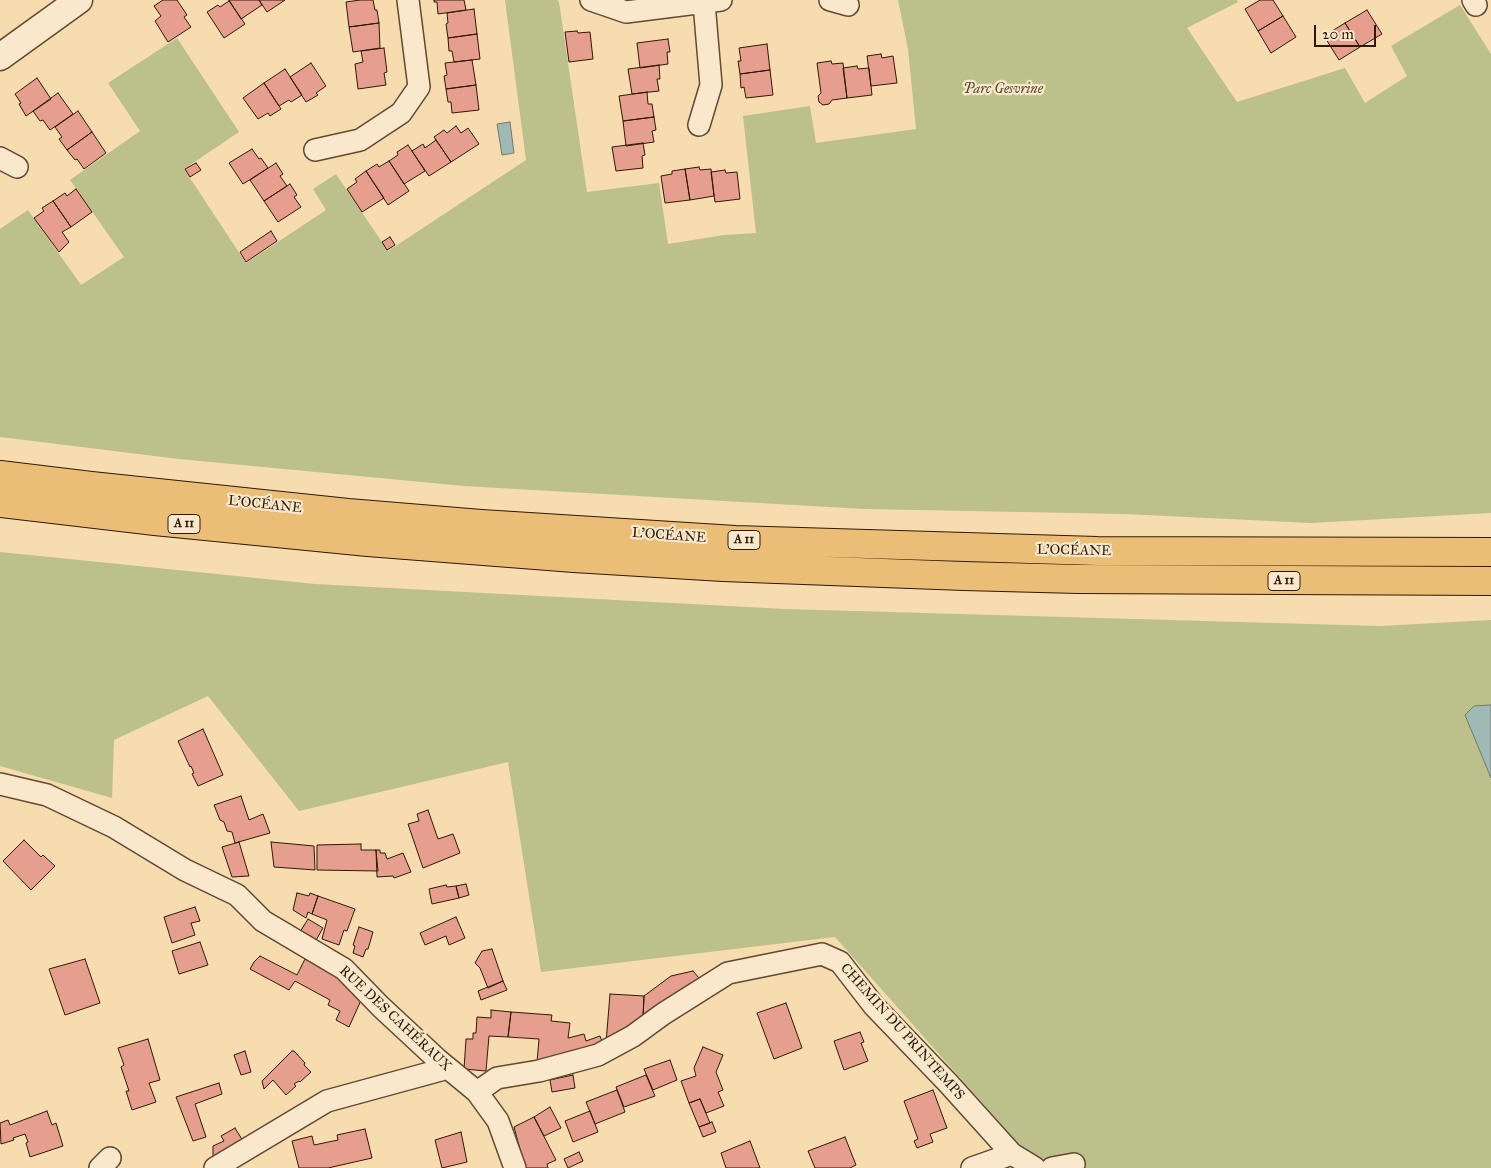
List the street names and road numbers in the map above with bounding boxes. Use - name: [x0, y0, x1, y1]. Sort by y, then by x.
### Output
- street label: L’OCÉANE: [227, 493, 303, 517]
- road number: A 11: [168, 514, 200, 534]
- street label: L’OCÉANE: [631, 525, 707, 547]
- road number: A 11: [728, 530, 760, 550]
- street label: L’OCÉANE: [1037, 542, 1111, 560]
- road number: A 11: [1268, 572, 1300, 590]
- street label: CHEMIN DU PRINTEMPS: [836, 960, 968, 1104]
- street label: RUE DES CAHÉRAUX: [335, 963, 455, 1075]

